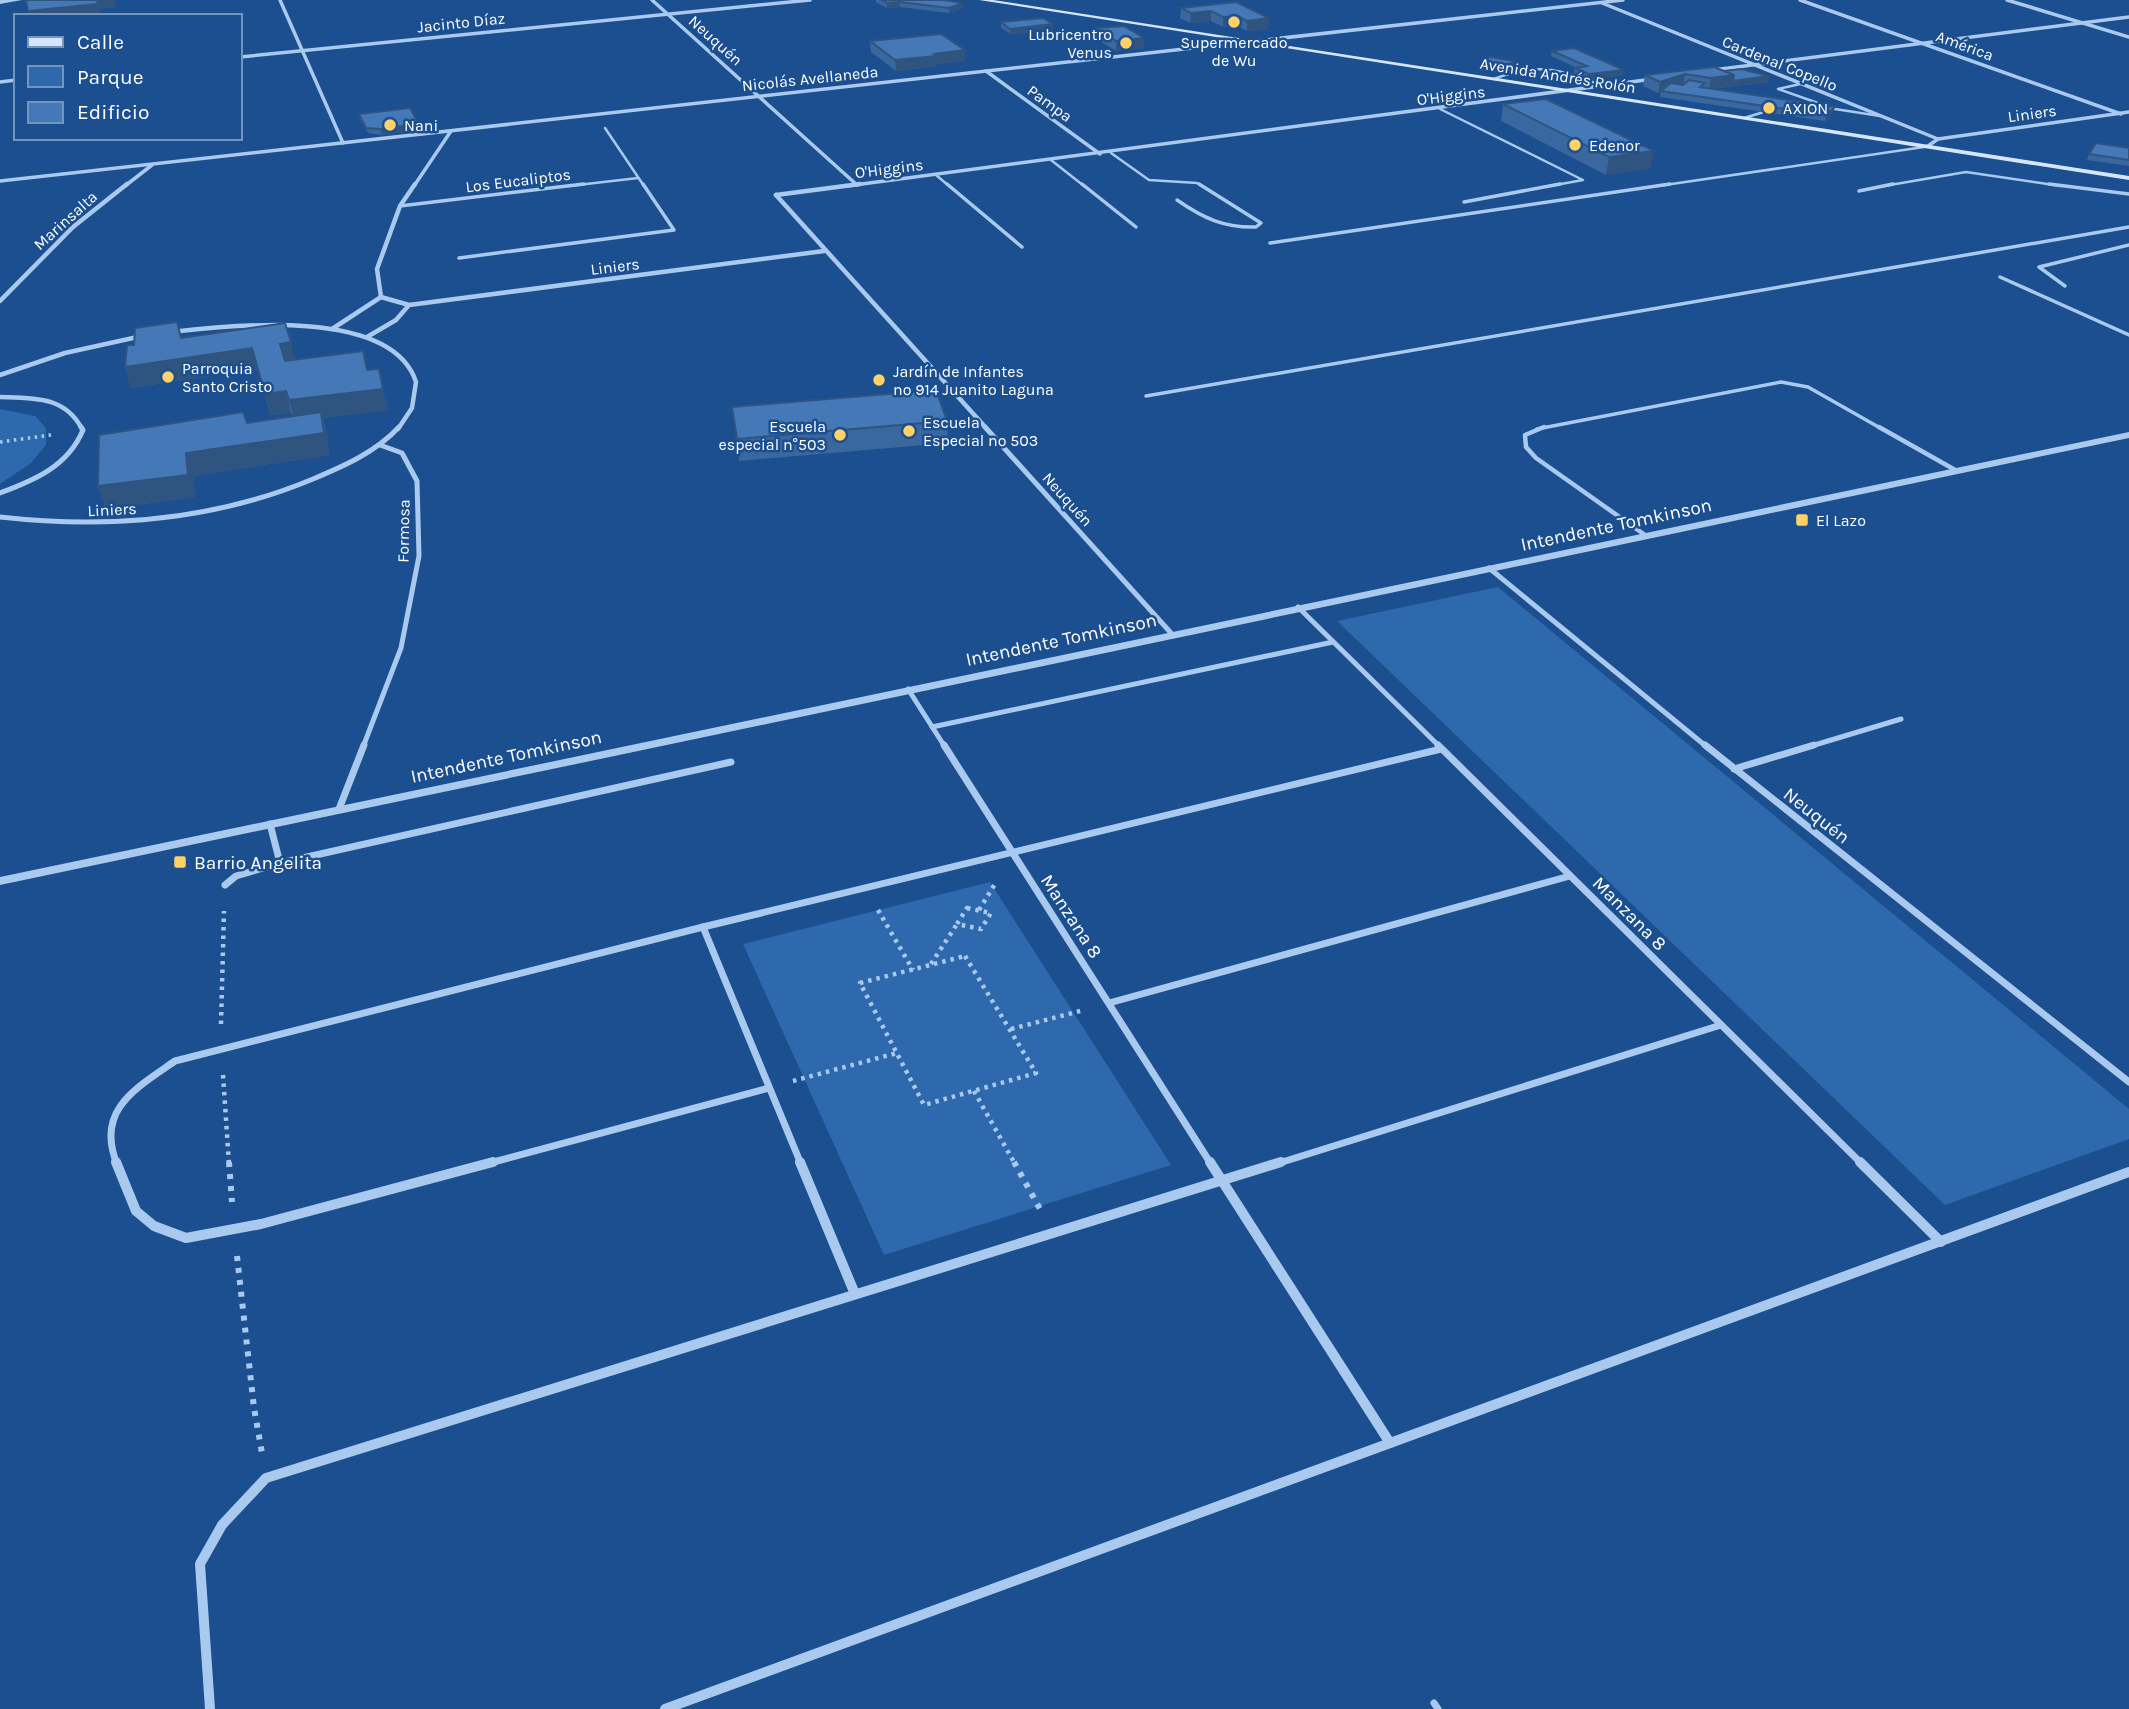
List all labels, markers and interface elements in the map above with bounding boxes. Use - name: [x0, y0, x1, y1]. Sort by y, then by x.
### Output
- street label: Jacinto Díaz: [416, 8, 506, 37]
- street label: Neuquén: [685, 11, 746, 69]
- legend: [14, 14, 242, 140]
- marker: Supermercado de Wu: [1226, 14, 1242, 30]
- place label: Lubricentro Venus: [1028, 25, 1112, 62]
- street label: América: [1933, 26, 1996, 65]
- text: Calle: [77, 30, 124, 54]
- street label: Cardenal Copello: [1719, 32, 1840, 95]
- place label: Supermercado de Wu: [1181, 33, 1287, 70]
- marker: Lubricentro Venus: [1118, 35, 1134, 51]
- street label: Avenida Andrés Rolón: [1479, 54, 1637, 97]
- street label: Nicolás Avellaneda: [741, 62, 879, 95]
- text: Parque: [77, 65, 144, 89]
- street label: Pampa: [1024, 81, 1076, 126]
- street label: O'Higgins: [1416, 82, 1486, 109]
- place label: AXION: [1783, 99, 1828, 118]
- text: Edificio: [77, 100, 150, 124]
- marker: AXION: [1761, 100, 1777, 116]
- street label: Liniers: [2006, 101, 2058, 126]
- place label: Nani: [404, 116, 438, 135]
- marker: Nani: [382, 117, 398, 133]
- place label: Edenor: [1589, 136, 1640, 155]
- marker: Edenor: [1567, 137, 1583, 153]
- street label: O'Higgins: [854, 155, 924, 182]
- street label: Los Eucaliptos: [464, 165, 572, 196]
- street label: Marinsalta: [30, 187, 101, 254]
- street label: Liniers: [590, 254, 641, 279]
- place label: Parroquia Santo Cristo: [182, 359, 272, 396]
- place label: Jardín de Infantes nº 914 Juanito Laguna: [893, 362, 1054, 399]
- marker: Parroquia Santo Cristo: [160, 369, 176, 385]
- marker: Jardín de Infantes nº 914 Juanito Laguna: [871, 372, 887, 388]
- place label: Escuela Especial nº 503: [923, 413, 1038, 450]
- place label: Escuela especial n°503: [719, 417, 826, 454]
- marker: Escuela Especial nº 503: [901, 423, 917, 439]
- marker: Escuela especial n°503: [832, 427, 848, 443]
- street label: Neuquén: [1039, 469, 1097, 530]
- street label: Intendente Tomkinson: [1519, 494, 1714, 556]
- street label: Liniers: [87, 499, 137, 520]
- street label: Formosa: [393, 499, 414, 563]
- place label: El Lazo: [1816, 511, 1866, 530]
- marker: El Lazo: [1794, 512, 1810, 528]
- street label: Intendente Tomkinson: [964, 609, 1159, 671]
- street label: Intendente Tomkinson: [409, 726, 604, 788]
- street label: Neuquén: [1779, 783, 1854, 848]
- place label: Barrio Angelita: [194, 852, 322, 874]
- marker: Barrio Angelita: [172, 854, 188, 870]
- street label: Manzana 8: [1036, 870, 1106, 963]
- street label: Manzana 8: [1588, 872, 1671, 955]

